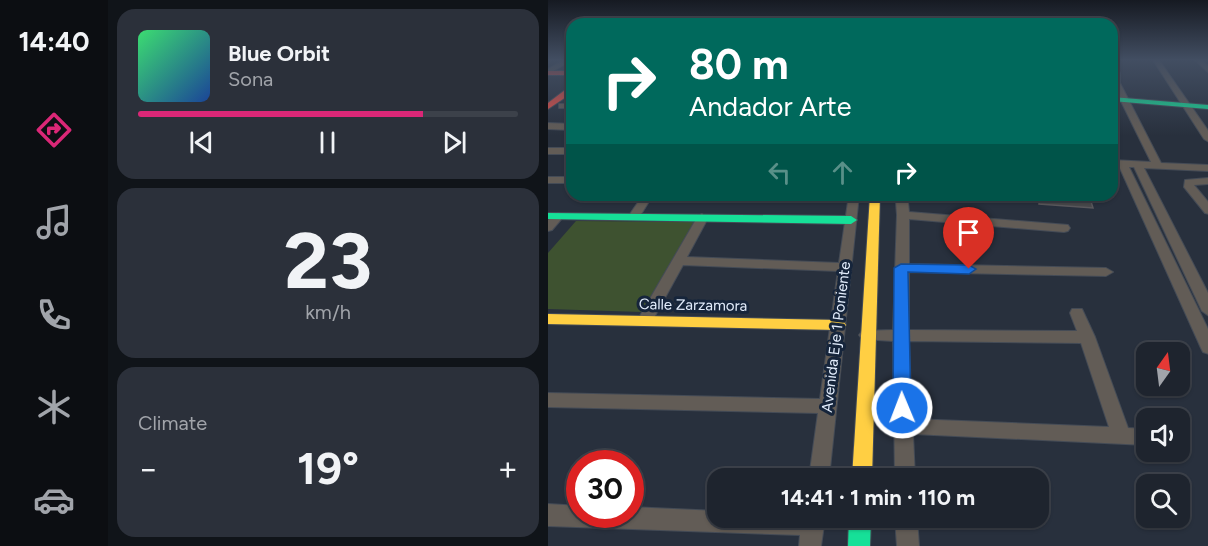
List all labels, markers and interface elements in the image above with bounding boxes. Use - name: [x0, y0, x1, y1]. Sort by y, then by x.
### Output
- text: 14:40: [18, 25, 90, 58]
- text: 80 m: [689, 39, 789, 90]
- text: Blue Orbit: [228, 40, 330, 67]
- icon: right: [590, 42, 668, 120]
- text: Sona: [228, 67, 273, 91]
- text: Andador Arte: [689, 90, 852, 123]
- icon: directions: [33, 109, 75, 151]
- icon: previous: [185, 126, 218, 159]
- icon: pause: [311, 126, 344, 159]
- icon: next: [438, 126, 471, 159]
- icon: left: [763, 156, 796, 189]
- icon: ahead: [826, 156, 859, 189]
- icon: right: [889, 156, 922, 189]
- icon: music: [33, 201, 75, 243]
- pin: [943, 207, 994, 269]
- text: 23: [284, 214, 372, 308]
- icon: arrive: [952, 216, 985, 249]
- street label: Avenida Eje 1 Poniente: [818, 260, 854, 414]
- icon: phone: [33, 294, 75, 336]
- street label: Calle Zarzamora: [639, 295, 747, 315]
- text: km/h: [305, 300, 351, 324]
- north arrow: [1136, 342, 1190, 396]
- map controls: [1136, 342, 1190, 528]
- position arrow: [870, 376, 934, 440]
- icon: climate: [33, 386, 75, 428]
- button: sound: [1136, 408, 1190, 462]
- text: Climate: [138, 411, 207, 435]
- text: 19°: [297, 441, 359, 495]
- text: −: [138, 449, 159, 488]
- text: +: [497, 449, 518, 488]
- speed limit sign: 30: [566, 450, 644, 528]
- button: search: [1136, 474, 1190, 528]
- icon: car: [33, 479, 75, 521]
- text: 14:41 · 1 min · 110 m: [781, 484, 975, 511]

